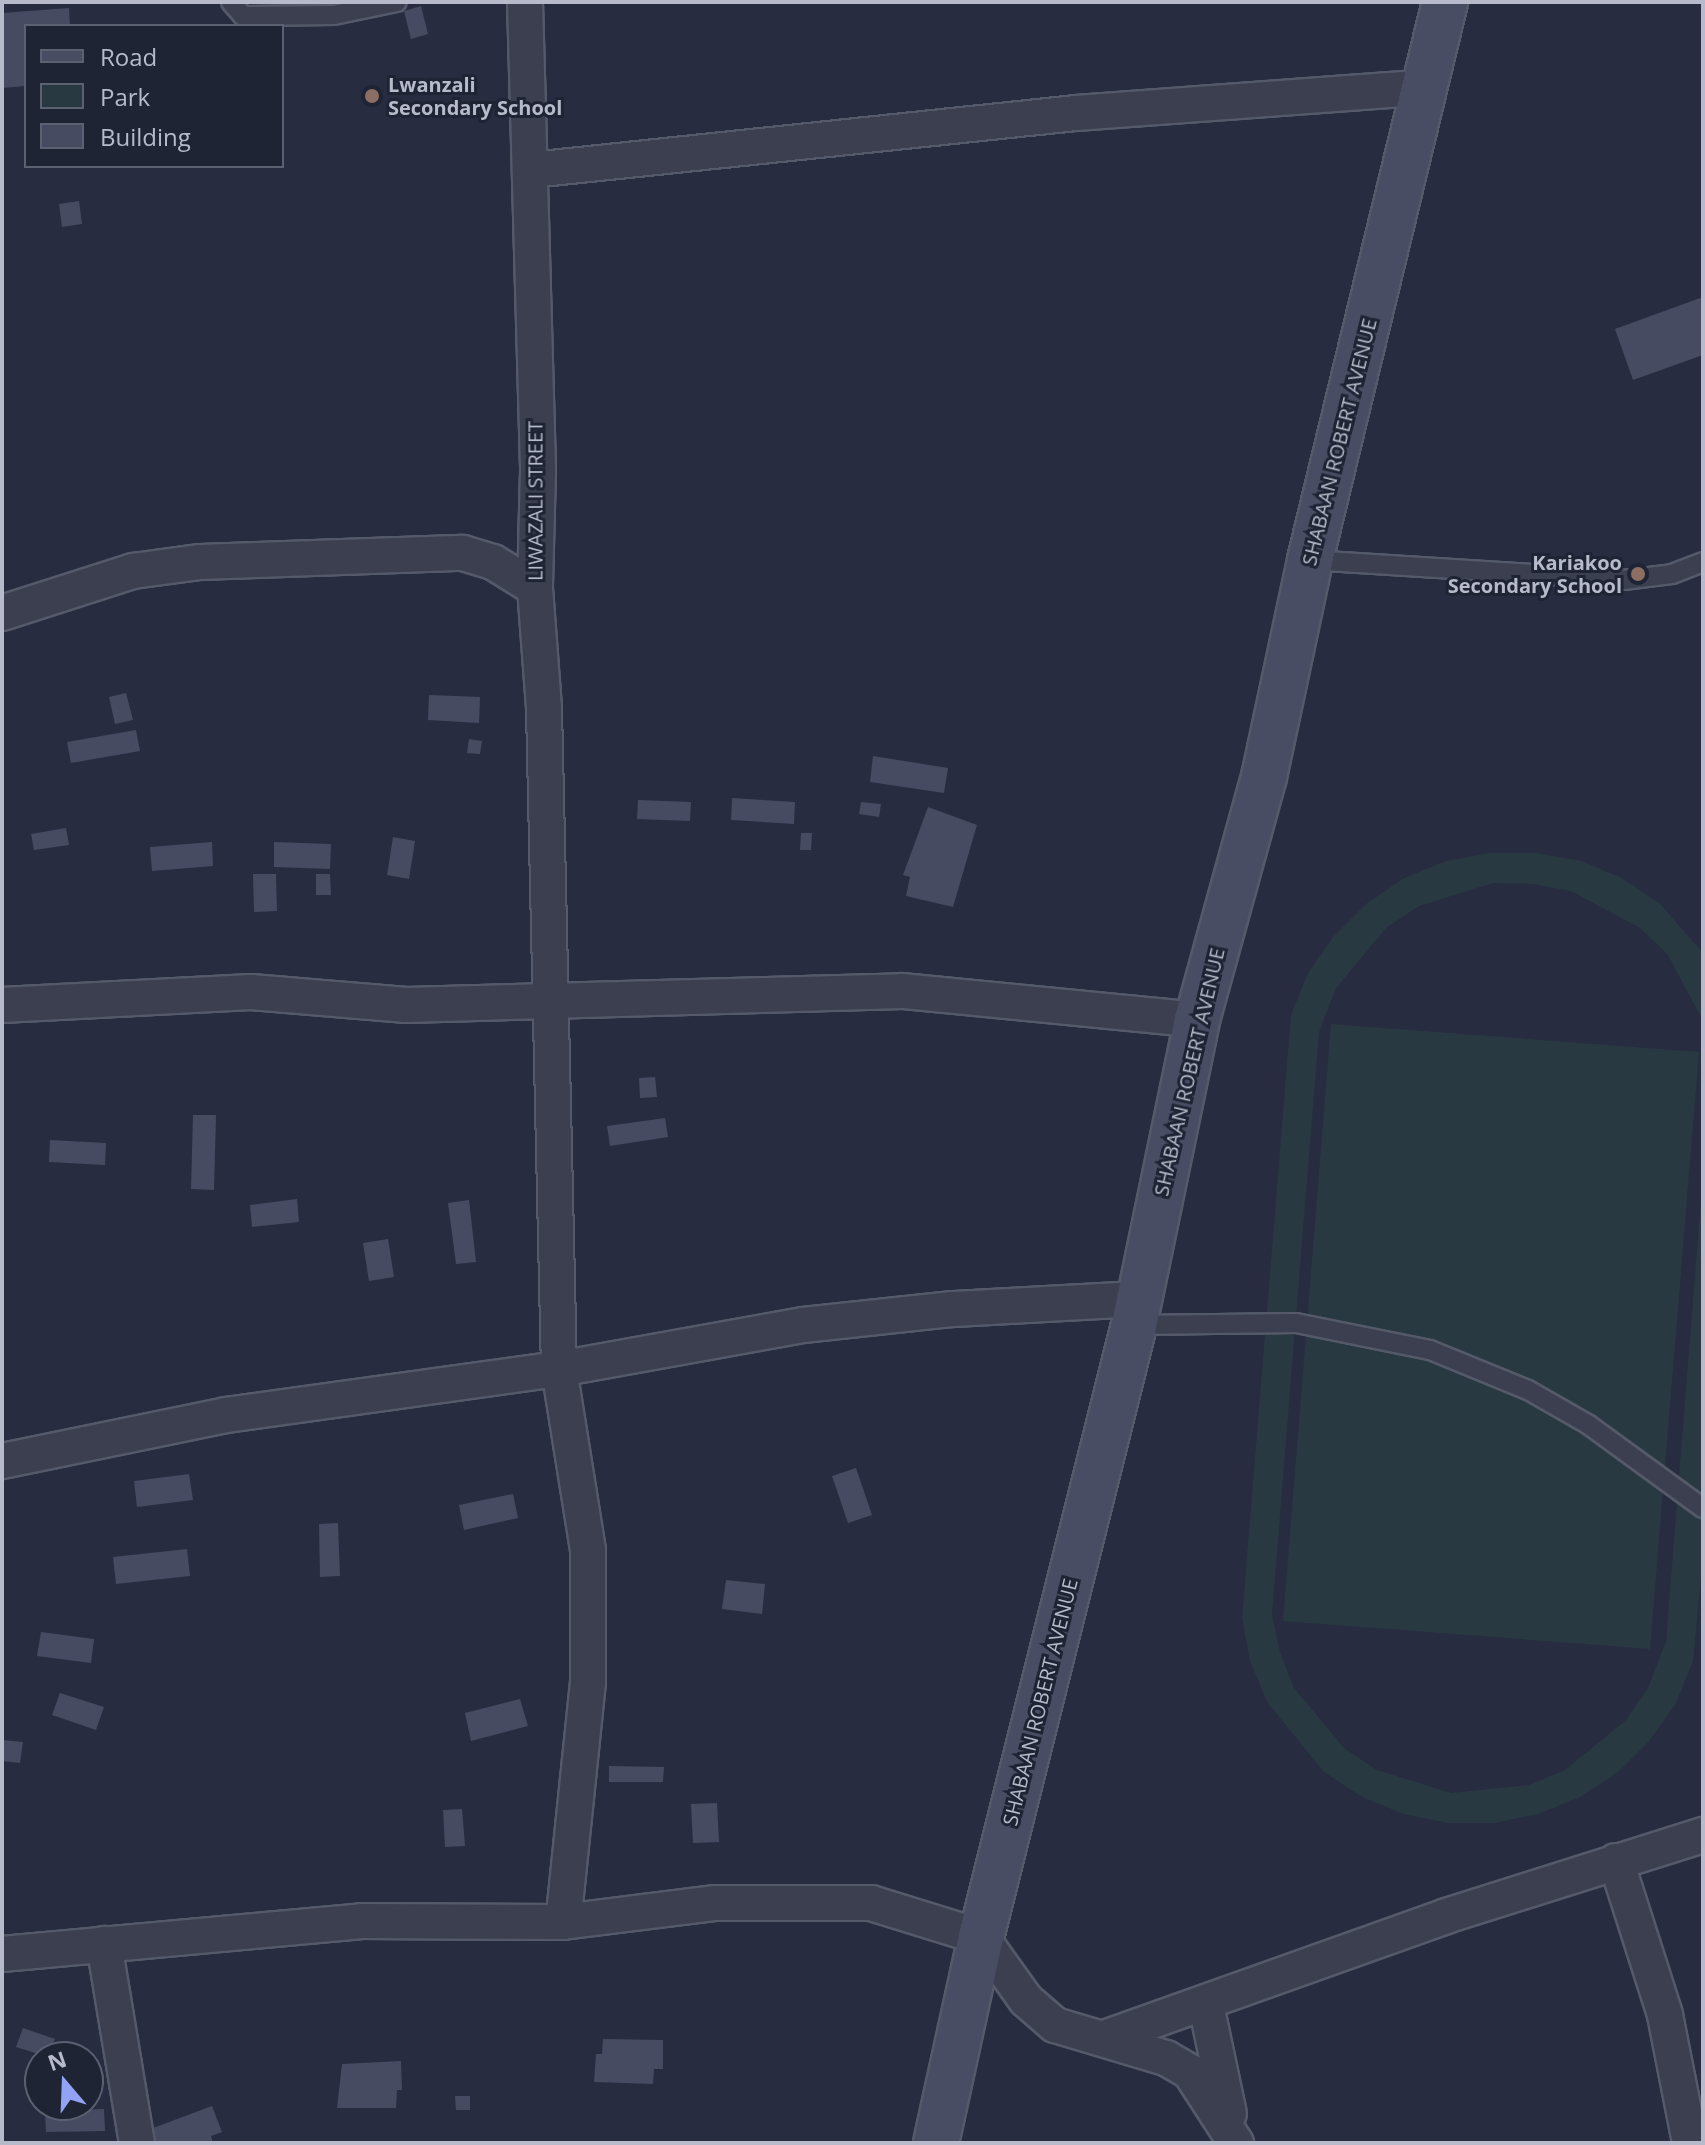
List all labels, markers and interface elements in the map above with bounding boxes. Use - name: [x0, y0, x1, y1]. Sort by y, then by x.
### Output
- legend: [24, 24, 284, 168]
- text: Road: [100, 40, 157, 73]
- place label: Lwanzali Secondary School: [388, 72, 562, 119]
- text: Park: [100, 80, 150, 113]
- marker: Lwanzali Secondary School: [363, 87, 381, 105]
- text: Building: [100, 120, 191, 153]
- street label: SHABAAN ROBERT AVENUE: [1297, 316, 1381, 568]
- street label: LIWAZALI STREET: [523, 421, 547, 581]
- place label: Kariakoo Secondary School: [1448, 550, 1622, 597]
- marker: Kariakoo Secondary School: [1629, 565, 1647, 583]
- street label: SHABAAN ROBERT AVENUE: [1149, 946, 1229, 1198]
- street label: SHABAAN ROBERT AVENUE: [998, 1576, 1082, 1828]
- north arrow: [24, 2041, 104, 2121]
- text: N: [43, 2043, 70, 2077]

